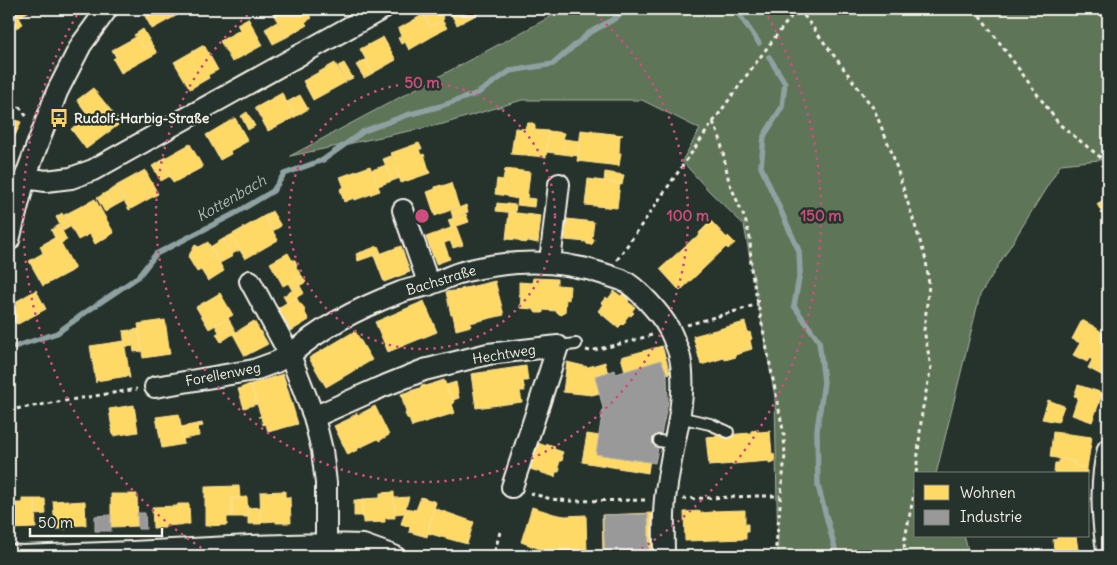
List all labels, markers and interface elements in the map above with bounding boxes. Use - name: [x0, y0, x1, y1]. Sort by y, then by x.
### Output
- text: 50 m: [404, 73, 440, 92]
- bus stop icon: Rudolf-Harbig-Straße: [48, 107, 70, 129]
- place label: Rudolf-Harbig-Straße: [74, 109, 210, 127]
- water label: Kottenbach: [193, 170, 269, 226]
- text: 100 m: [667, 206, 709, 225]
- text: 150 m: [800, 206, 842, 225]
- centre of rings: [413, 207, 431, 225]
- street label: Bachstraße: [404, 261, 478, 299]
- street label: Hechtweg: [471, 340, 537, 368]
- street label: Forellenweg: [184, 358, 262, 390]
- legend: [914, 472, 1090, 538]
- text: Wohnen: [960, 483, 1016, 502]
- scale bar: [30, 505, 162, 537]
- text: Industrie: [960, 507, 1022, 526]
- text: 50 m: [38, 513, 73, 532]

